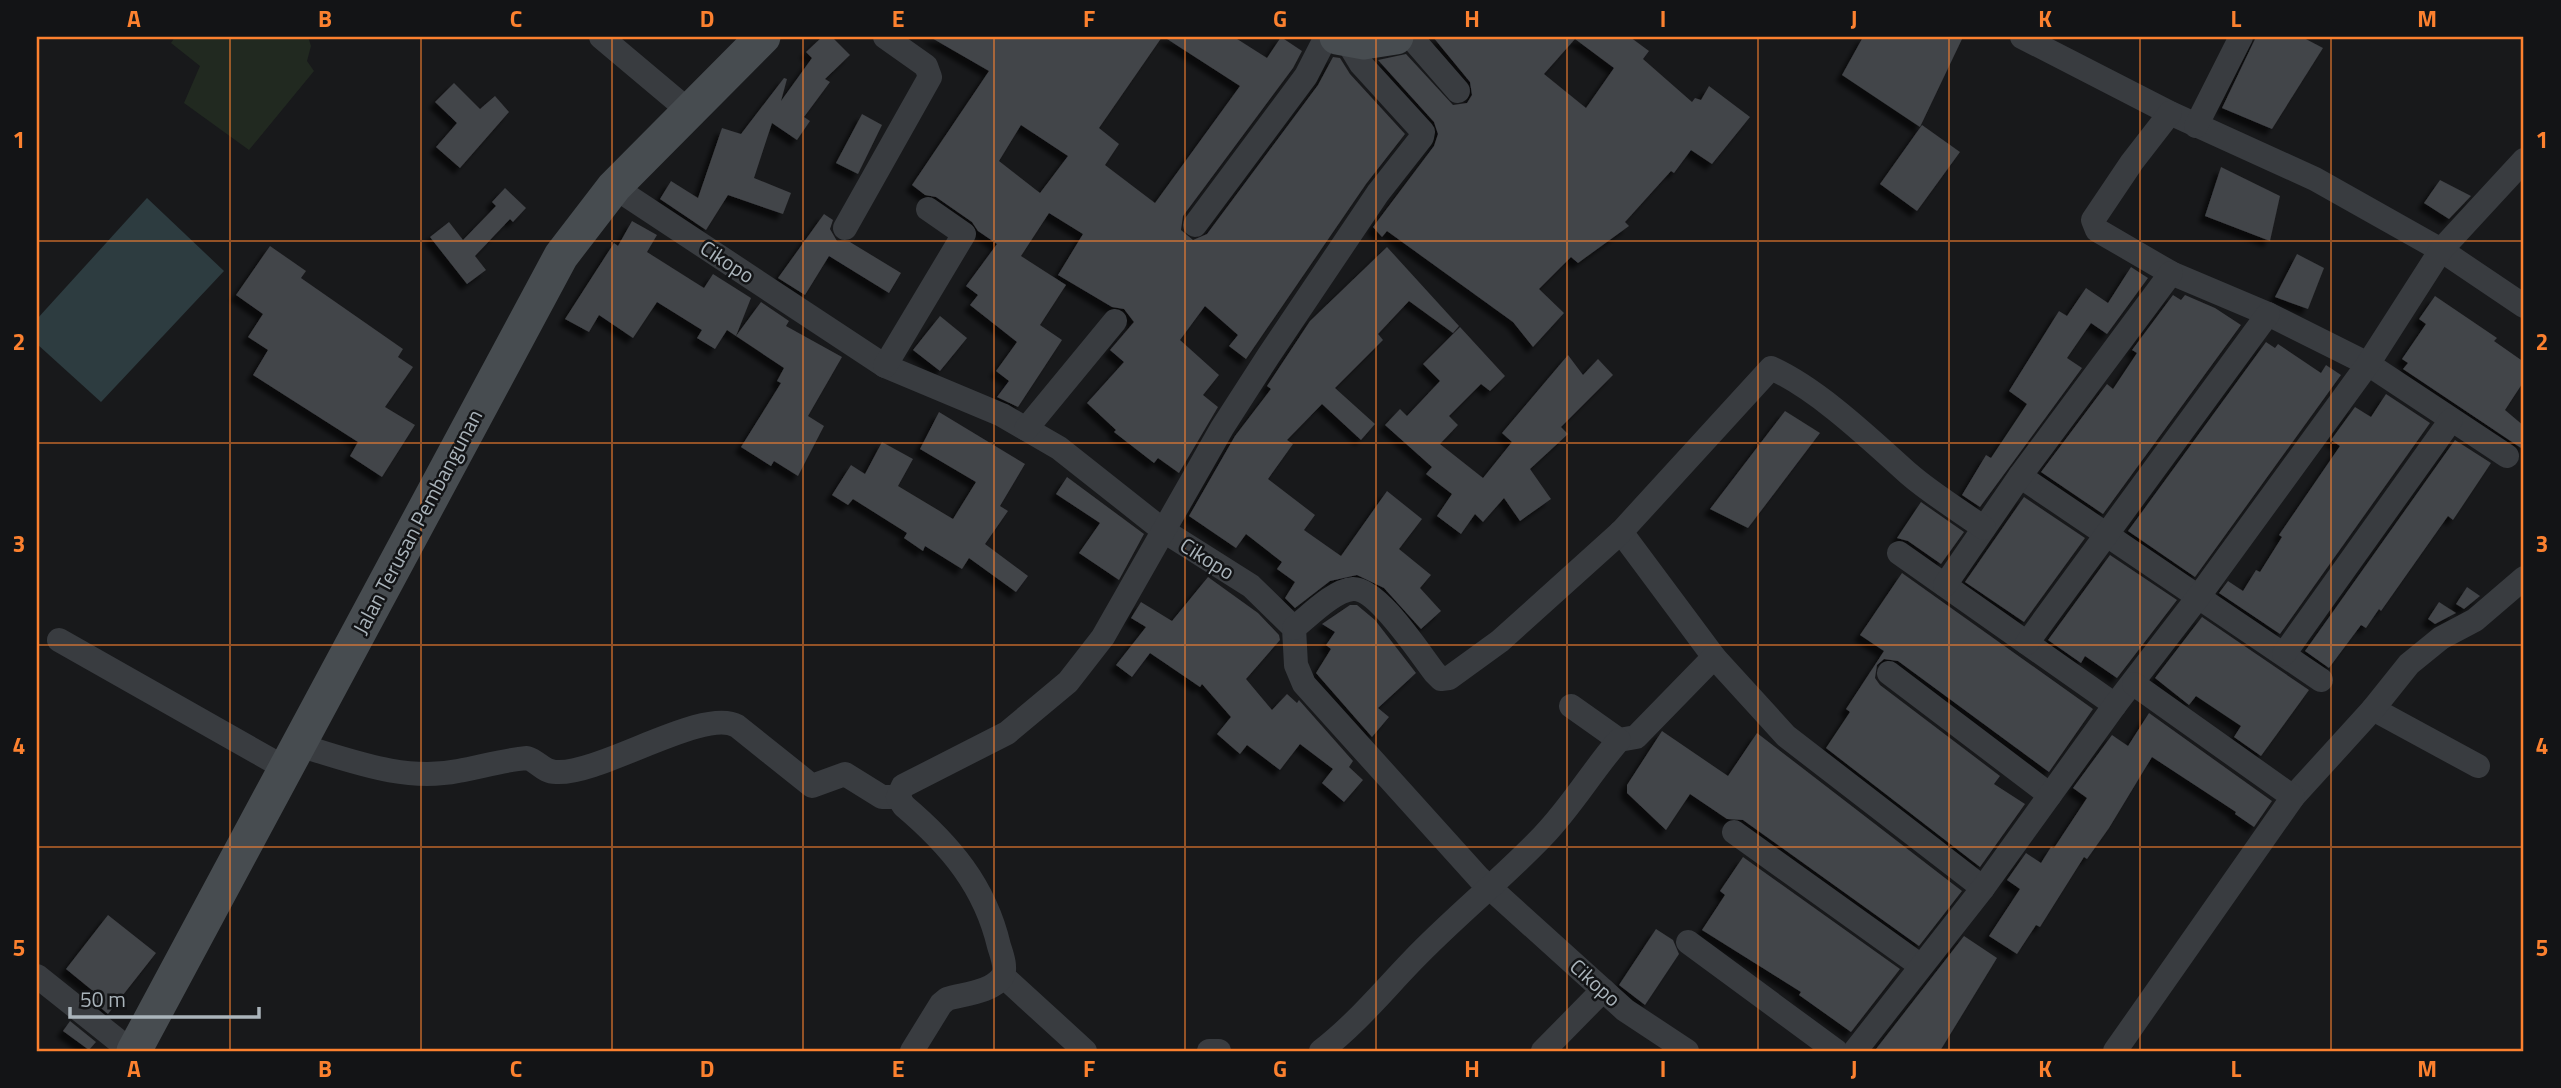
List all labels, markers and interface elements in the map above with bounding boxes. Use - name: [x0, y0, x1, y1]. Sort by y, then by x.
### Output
- text: A: [127, 1, 141, 36]
- text: B: [318, 1, 332, 36]
- text: C: [510, 1, 522, 36]
- text: D: [700, 1, 714, 36]
- text: E: [892, 1, 904, 36]
- text: F: [1083, 1, 1095, 36]
- text: G: [1273, 1, 1287, 36]
- text: H: [1464, 1, 1480, 36]
- text: I: [1660, 1, 1666, 36]
- text: J: [1851, 1, 1857, 36]
- text: K: [2038, 1, 2052, 36]
- text: L: [2231, 1, 2242, 36]
- text: M: [2417, 1, 2437, 36]
- text: 1: [13, 122, 25, 157]
- text: 1: [2536, 122, 2548, 157]
- street label: Cikopo: [694, 232, 761, 291]
- text: 2: [13, 324, 25, 359]
- text: 2: [2536, 324, 2548, 359]
- street label: Jalan Terusan Pembangunan: [344, 403, 490, 640]
- text: 3: [13, 526, 25, 561]
- text: 3: [2536, 526, 2548, 561]
- street label: Cikopo: [1174, 529, 1241, 587]
- text: 4: [13, 728, 25, 763]
- text: 4: [2536, 728, 2548, 763]
- text: 5: [13, 930, 25, 965]
- text: 5: [2536, 930, 2548, 965]
- street label: Cikopo: [1563, 951, 1628, 1014]
- scale bar: [70, 976, 259, 1020]
- text: 50 m: [80, 983, 126, 1015]
- text: A: [127, 1051, 141, 1086]
- text: B: [318, 1051, 332, 1086]
- text: C: [510, 1051, 522, 1086]
- text: D: [700, 1051, 714, 1086]
- text: E: [892, 1051, 904, 1086]
- text: F: [1083, 1051, 1095, 1086]
- text: G: [1273, 1051, 1287, 1086]
- text: H: [1464, 1051, 1480, 1086]
- text: I: [1660, 1051, 1666, 1086]
- text: J: [1851, 1051, 1857, 1086]
- text: K: [2038, 1051, 2052, 1086]
- text: L: [2231, 1051, 2242, 1086]
- text: M: [2417, 1051, 2437, 1086]

